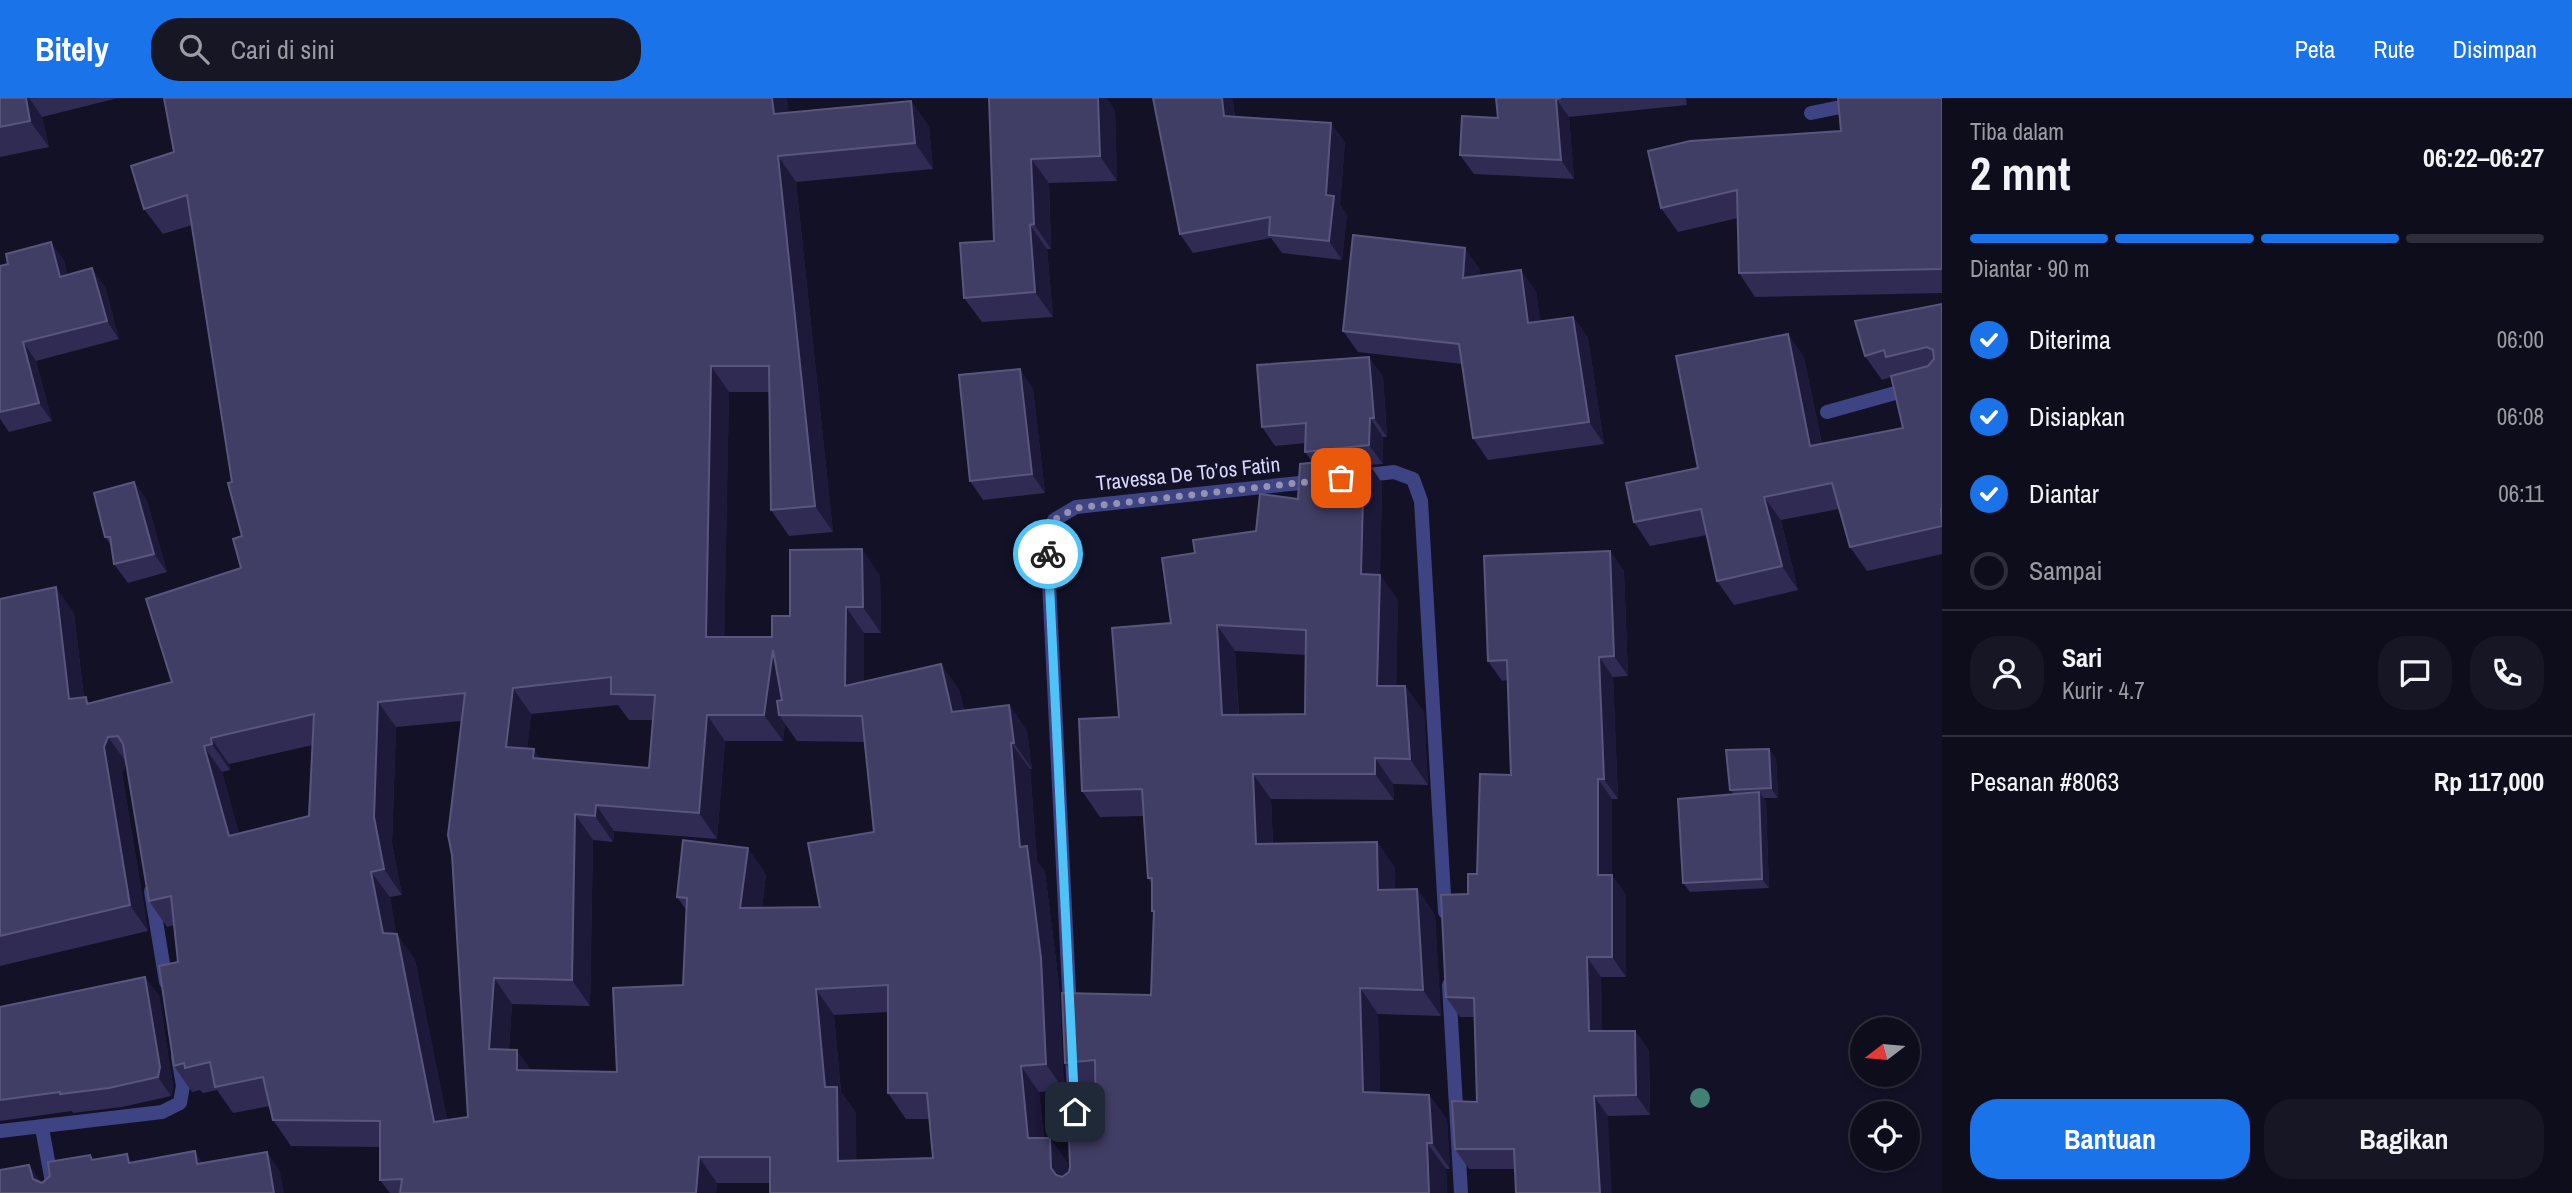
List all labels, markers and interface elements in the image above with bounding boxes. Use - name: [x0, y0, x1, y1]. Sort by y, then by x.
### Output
- search box: [151, 18, 641, 81]
- text: Bitely: [35, 27, 109, 71]
- icon: search: [175, 30, 213, 68]
- text: Cari di sini: [231, 32, 335, 67]
- text: Peta: [2295, 33, 2335, 65]
- text: Rute: [2373, 33, 2415, 65]
- text: Disimpan: [2453, 33, 2537, 65]
- text: Tiba dalam: [1970, 116, 2064, 147]
- text: 06:22–06:27: [2423, 140, 2544, 175]
- text: 2 mnt: [1970, 142, 2071, 204]
- text: Diantar · 90 m: [1970, 253, 2090, 284]
- icon: check: [1970, 321, 2008, 359]
- text: Diterima: [2029, 322, 2111, 357]
- text: 06:00: [2497, 324, 2544, 355]
- icon: check: [1970, 398, 2008, 436]
- text: Disiapkan: [2029, 399, 2125, 434]
- text: 06:08: [2497, 401, 2544, 432]
- pin: [1311, 448, 1371, 508]
- street label: Travessa De To’os Fatin: [1095, 449, 1281, 498]
- icon: bag: [1322, 459, 1360, 497]
- icon: check: [1970, 475, 2008, 513]
- text: Diantar: [2029, 476, 2099, 511]
- text: 06:11: [2498, 478, 2544, 509]
- courier: [1013, 519, 1083, 589]
- icon: bike: [1029, 535, 1067, 573]
- text: Sampai: [2029, 553, 2102, 588]
- button: person: [1970, 636, 2044, 710]
- button: chat: [2378, 636, 2452, 710]
- button: phone: [2470, 636, 2544, 710]
- text: Sari: [2062, 640, 2102, 675]
- text: Kurir · 4.7: [2062, 675, 2145, 706]
- text: Pesanan #8063: [1970, 764, 2119, 799]
- text: Rp 117,000: [2434, 764, 2544, 799]
- north arrow: [1850, 1017, 1920, 1087]
- map controls: [1850, 1017, 1920, 1171]
- pin: [1045, 1082, 1105, 1142]
- icon: home: [1056, 1093, 1094, 1131]
- button: Bantuan: [1970, 1099, 2250, 1179]
- button: Bagikan: [2264, 1099, 2544, 1179]
- button: locate: [1850, 1101, 1920, 1171]

